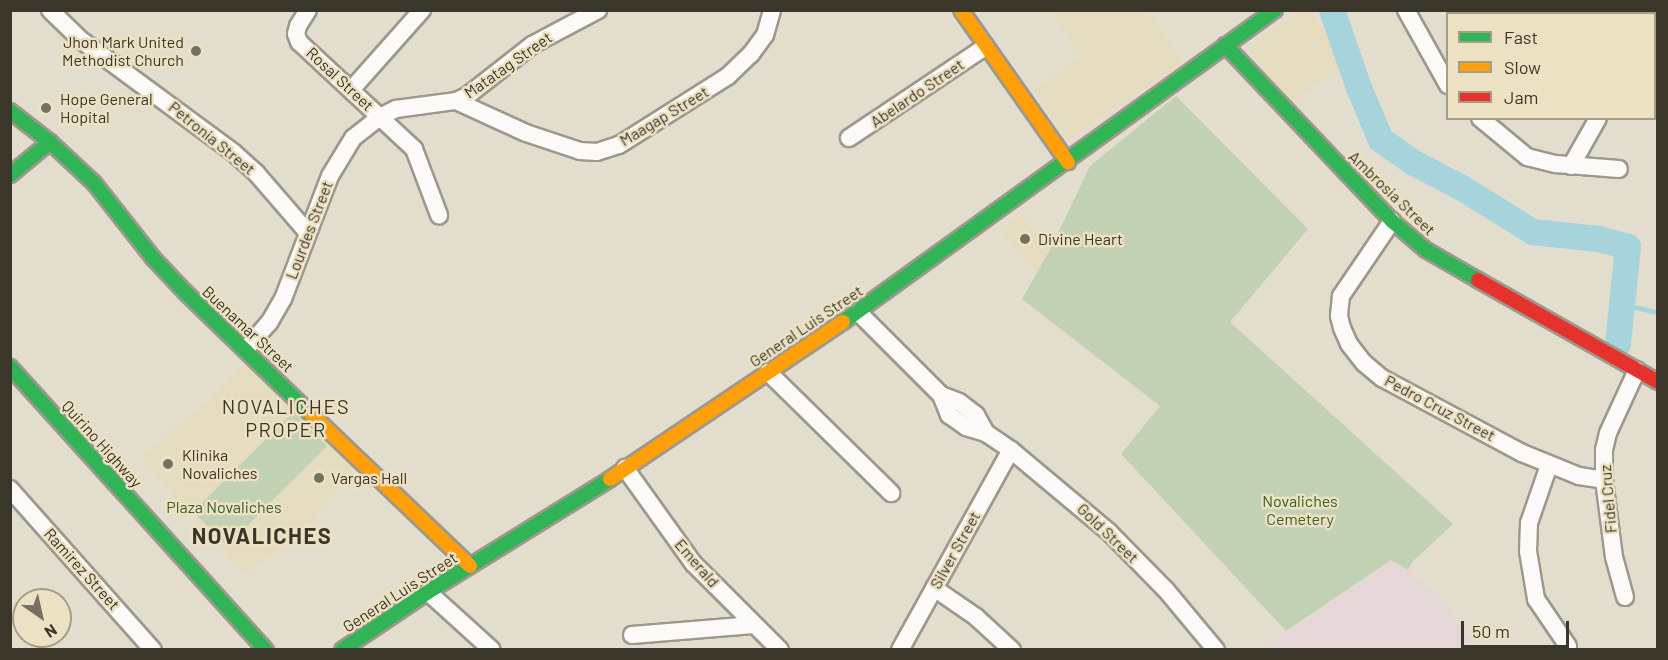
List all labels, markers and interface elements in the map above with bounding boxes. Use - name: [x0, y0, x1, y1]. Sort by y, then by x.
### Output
- legend: [1446, 12, 1656, 120]
- text: Fast: [1504, 26, 1538, 48]
- street label: Matatag Street: [460, 28, 556, 102]
- place label: Jhon Mark United Methodist Church: [62, 32, 184, 70]
- street label: Rosal Street: [302, 43, 378, 115]
- marker: Jhon Mark United Methodist Church: [189, 44, 203, 58]
- street label: Abelardo Street: [867, 55, 967, 131]
- text: Slow: [1504, 56, 1541, 78]
- street label: Maagap Street: [616, 82, 712, 150]
- text: Jam: [1504, 86, 1538, 108]
- place label: Hope General Hopital: [60, 89, 153, 127]
- street label: Petronia Street: [165, 97, 259, 179]
- marker: Hope General Hopital: [37, 99, 55, 117]
- street label: Ambrosia Street: [1345, 147, 1439, 239]
- street label: Lourdes Street: [281, 178, 337, 282]
- place label: Divine Heart: [1038, 229, 1123, 249]
- marker: Divine Heart: [1016, 230, 1034, 248]
- street label: General Luis Street: [746, 281, 866, 371]
- street label: Buenamar Street: [198, 282, 298, 376]
- street label: Pedro Cruz Street: [1382, 371, 1498, 445]
- district label: NOVALICHES PROPER: [222, 394, 350, 441]
- street label: Quirino Highway: [58, 396, 146, 492]
- place label: Klinika Novaliches: [182, 445, 257, 483]
- marker: Klinika Novaliches: [159, 455, 177, 473]
- street label: Fidel Cruz: [1595, 464, 1621, 534]
- place label: Vargas Hall: [331, 468, 407, 488]
- marker: Vargas Hall: [312, 471, 326, 485]
- park label: Novaliches Cemetery: [1262, 491, 1338, 529]
- park label: Plaza Novaliches: [166, 497, 282, 517]
- street label: Gold Street: [1073, 499, 1143, 567]
- street label: Silver Street: [926, 508, 984, 592]
- district label: NOVALICHES: [192, 523, 332, 549]
- street label: Ramirez Street: [40, 524, 124, 614]
- street label: Emerald: [671, 535, 723, 591]
- street label: General Luis Street: [339, 548, 461, 636]
- north arrow: [12, 588, 72, 648]
- scale bar: [1464, 609, 1572, 647]
- text: 50 m: [1472, 620, 1510, 642]
- text: N: [42, 621, 61, 643]

